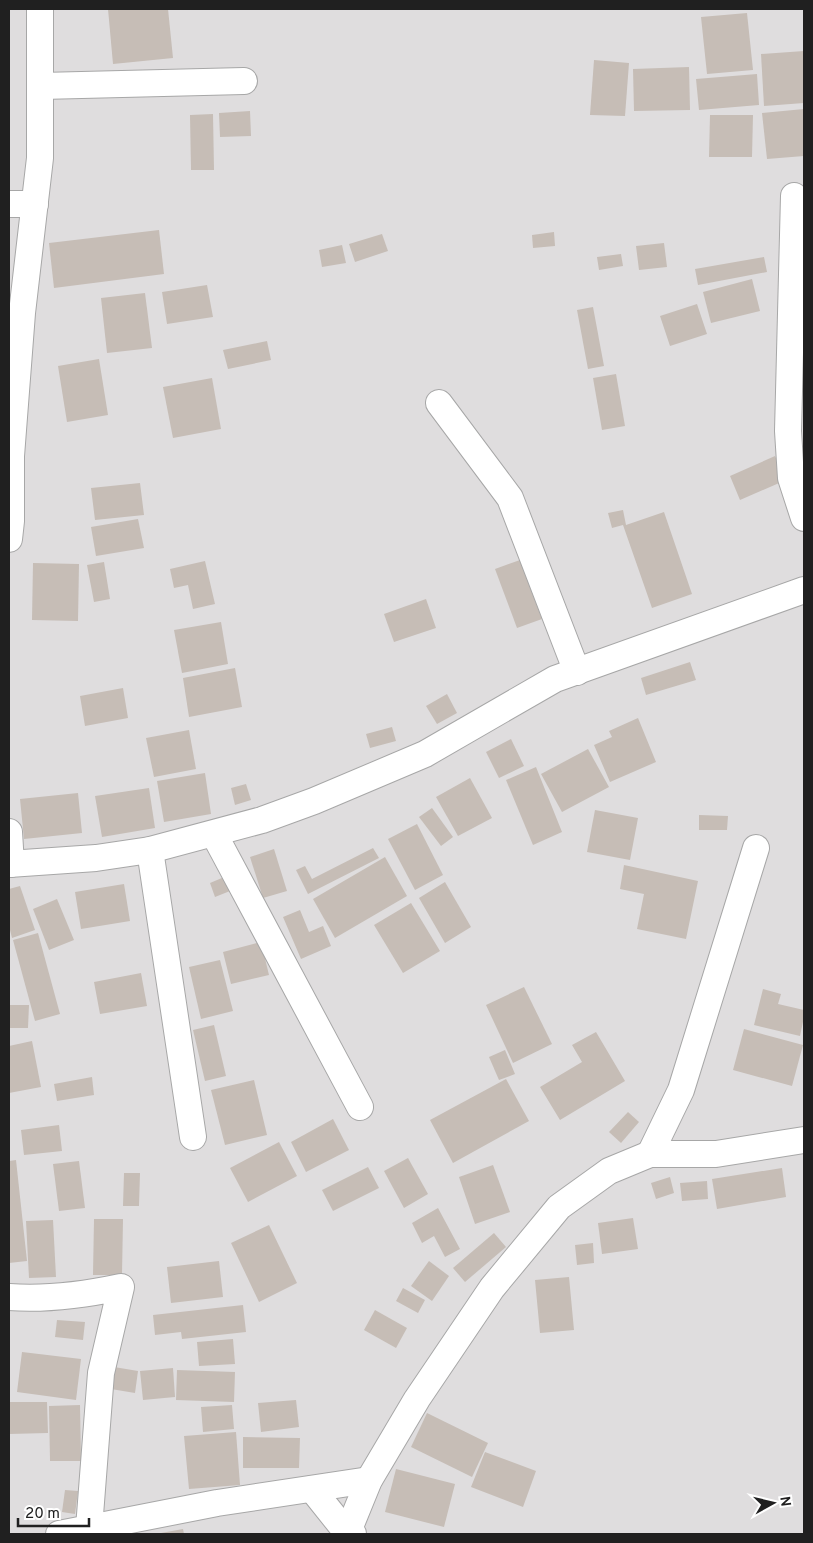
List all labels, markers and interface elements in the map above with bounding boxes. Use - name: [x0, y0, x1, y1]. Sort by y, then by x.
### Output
- north arrow: [748, 1478, 798, 1528]
- text: N: [775, 1495, 794, 1508]
- scale bar: [18, 1496, 89, 1528]
- text: 20 m: [25, 1505, 60, 1524]

